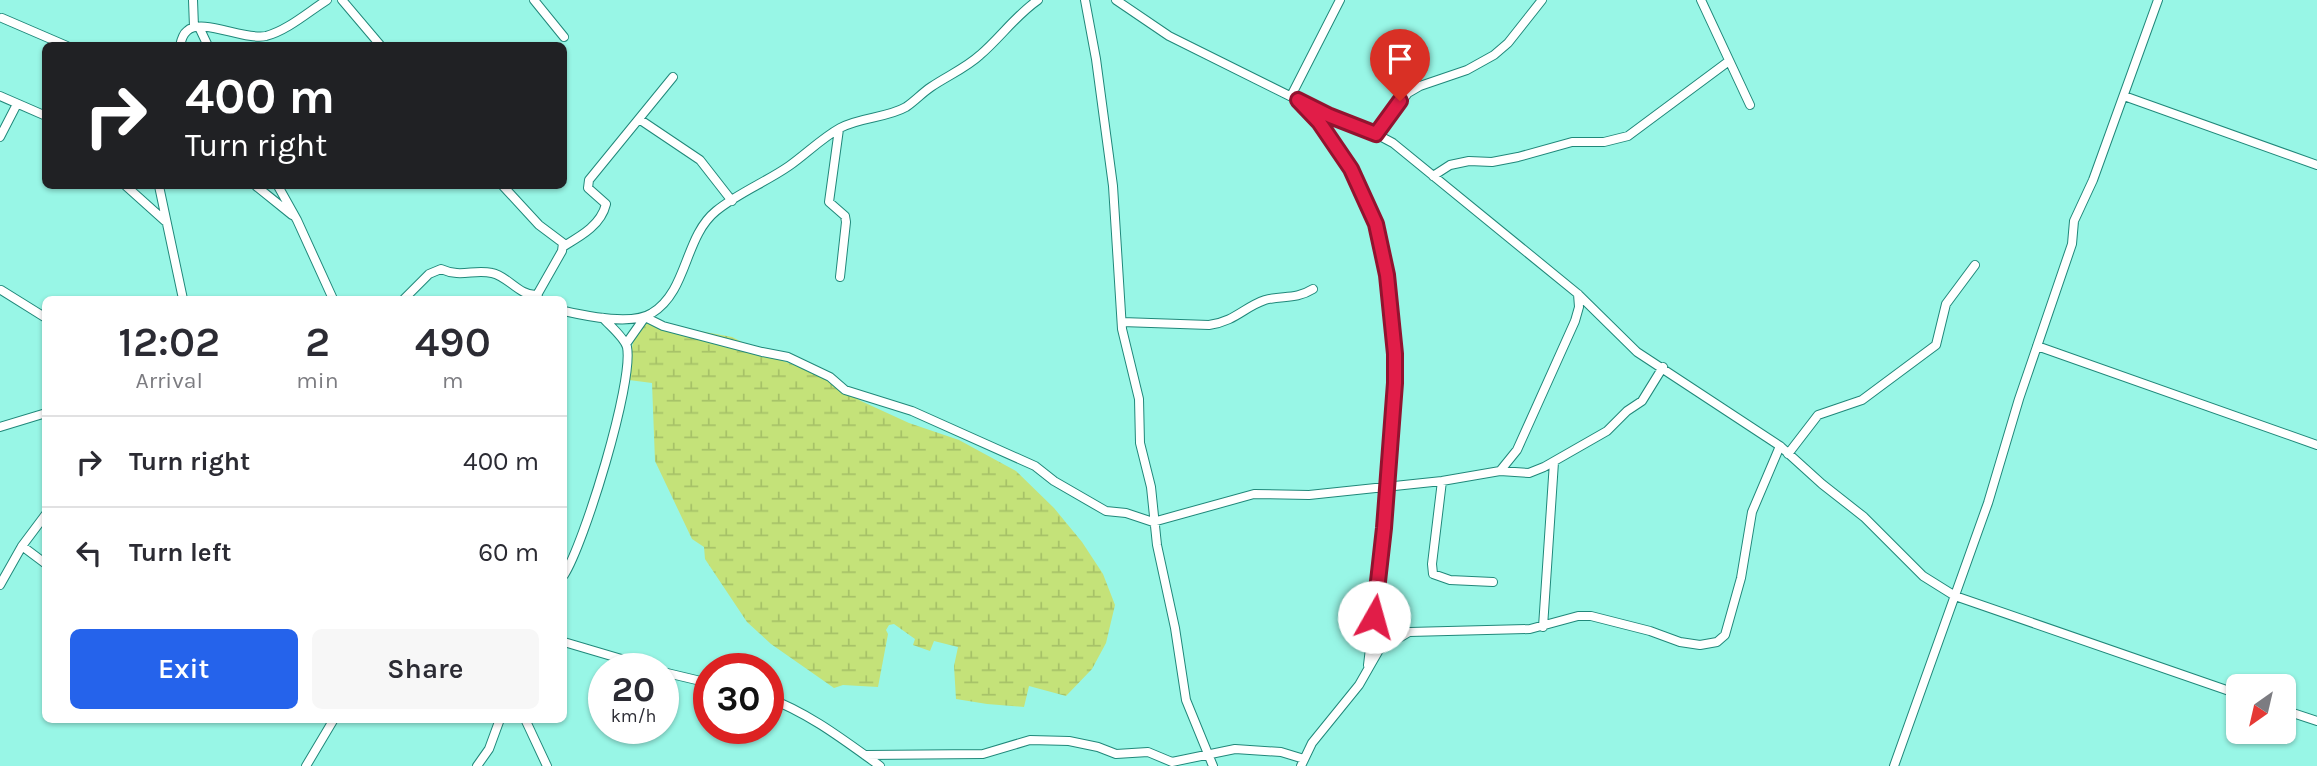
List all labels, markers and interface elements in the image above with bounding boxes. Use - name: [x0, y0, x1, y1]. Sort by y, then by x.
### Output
- pin: [1370, 29, 1430, 101]
- icon: arrive: [1381, 40, 1419, 78]
- text: 400 m: [185, 68, 335, 125]
- icon: right: [70, 70, 161, 161]
- text: Turn right: [185, 127, 327, 164]
- text: 12:02: [118, 317, 220, 367]
- text: 2: [305, 317, 330, 367]
- text: 490: [415, 317, 491, 367]
- text: Arrival: [135, 367, 203, 394]
- text: min: [296, 367, 339, 394]
- text: m: [442, 367, 464, 394]
- icon: right: [70, 443, 108, 481]
- text: Turn right: [129, 446, 250, 477]
- text: 400 m: [463, 446, 539, 477]
- icon: left: [70, 534, 108, 572]
- text: Turn left: [129, 537, 231, 568]
- text: 60 m: [478, 537, 539, 568]
- position arrow: [1337, 580, 1411, 654]
- button: Exit: [70, 629, 298, 709]
- button: Share: [312, 629, 539, 709]
- speed limit sign: 30: [693, 653, 784, 744]
- text: 20: [612, 669, 655, 710]
- north arrow: [2226, 674, 2296, 744]
- map controls: [2226, 674, 2296, 744]
- text: km/h: [611, 705, 656, 727]

